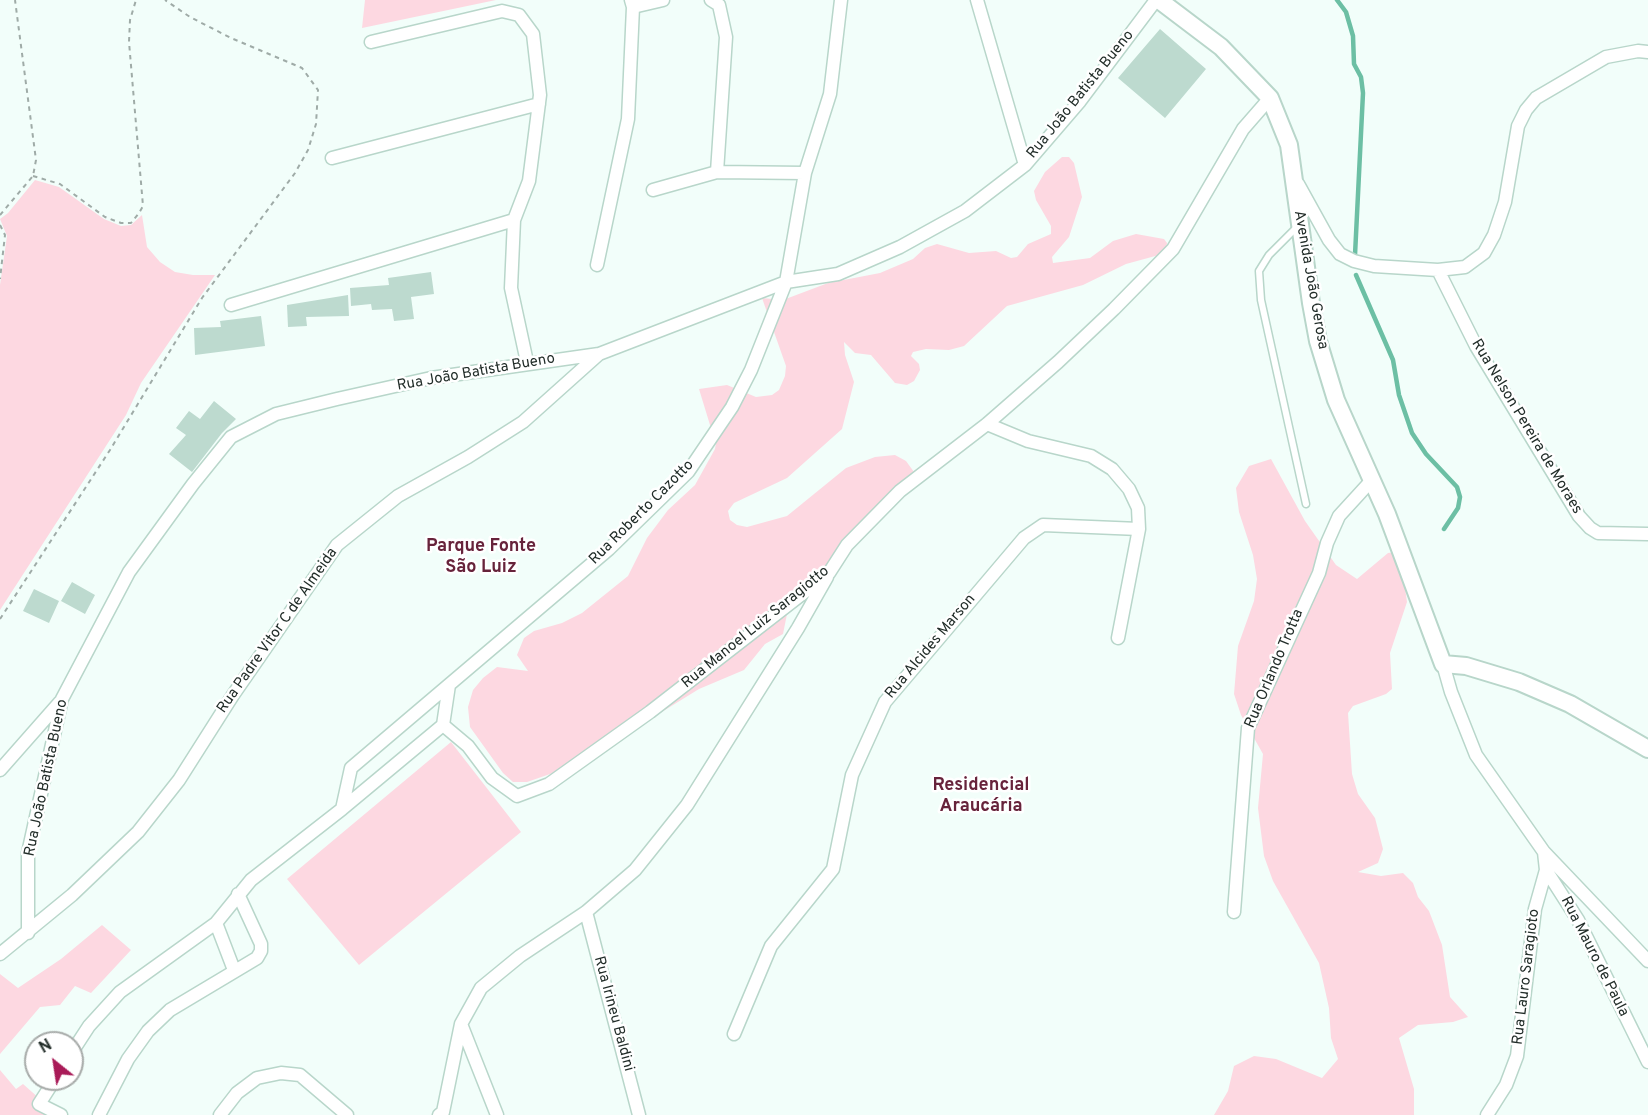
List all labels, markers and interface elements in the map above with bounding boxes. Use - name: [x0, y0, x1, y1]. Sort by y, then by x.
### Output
- street label: Rua João Batista Bueno: [1024, 27, 1138, 163]
- street label: Avenida João Gerosa: [1289, 209, 1331, 351]
- street label: Rua Nelson Pereira de Moraes: [1467, 336, 1585, 518]
- street label: Rua João Batista Bueno: [396, 350, 556, 396]
- street label: Rua Roberto Cazotto: [586, 457, 698, 569]
- district label: Parque Fonte São Luiz: [426, 536, 536, 578]
- street label: Rua Padre Vitor C de Almeida: [214, 545, 342, 717]
- street label: Rua Manoel Luiz Saragiotto: [679, 563, 833, 693]
- street label: Rua Alcides Marson: [882, 591, 980, 703]
- street label: Rua Orlando Trotta: [1242, 607, 1308, 731]
- street label: Rua João Batista Bueno: [22, 698, 72, 858]
- district label: Residencial Araucária: [933, 775, 1029, 818]
- street label: Rua Mauro de Paula: [1556, 894, 1632, 1020]
- street label: Rua Lauro Saragioto: [1510, 908, 1544, 1046]
- street label: Rua Irineu Baldini: [589, 954, 637, 1074]
- north arrow: [24, 1031, 84, 1091]
- text: N: [36, 1036, 56, 1059]

